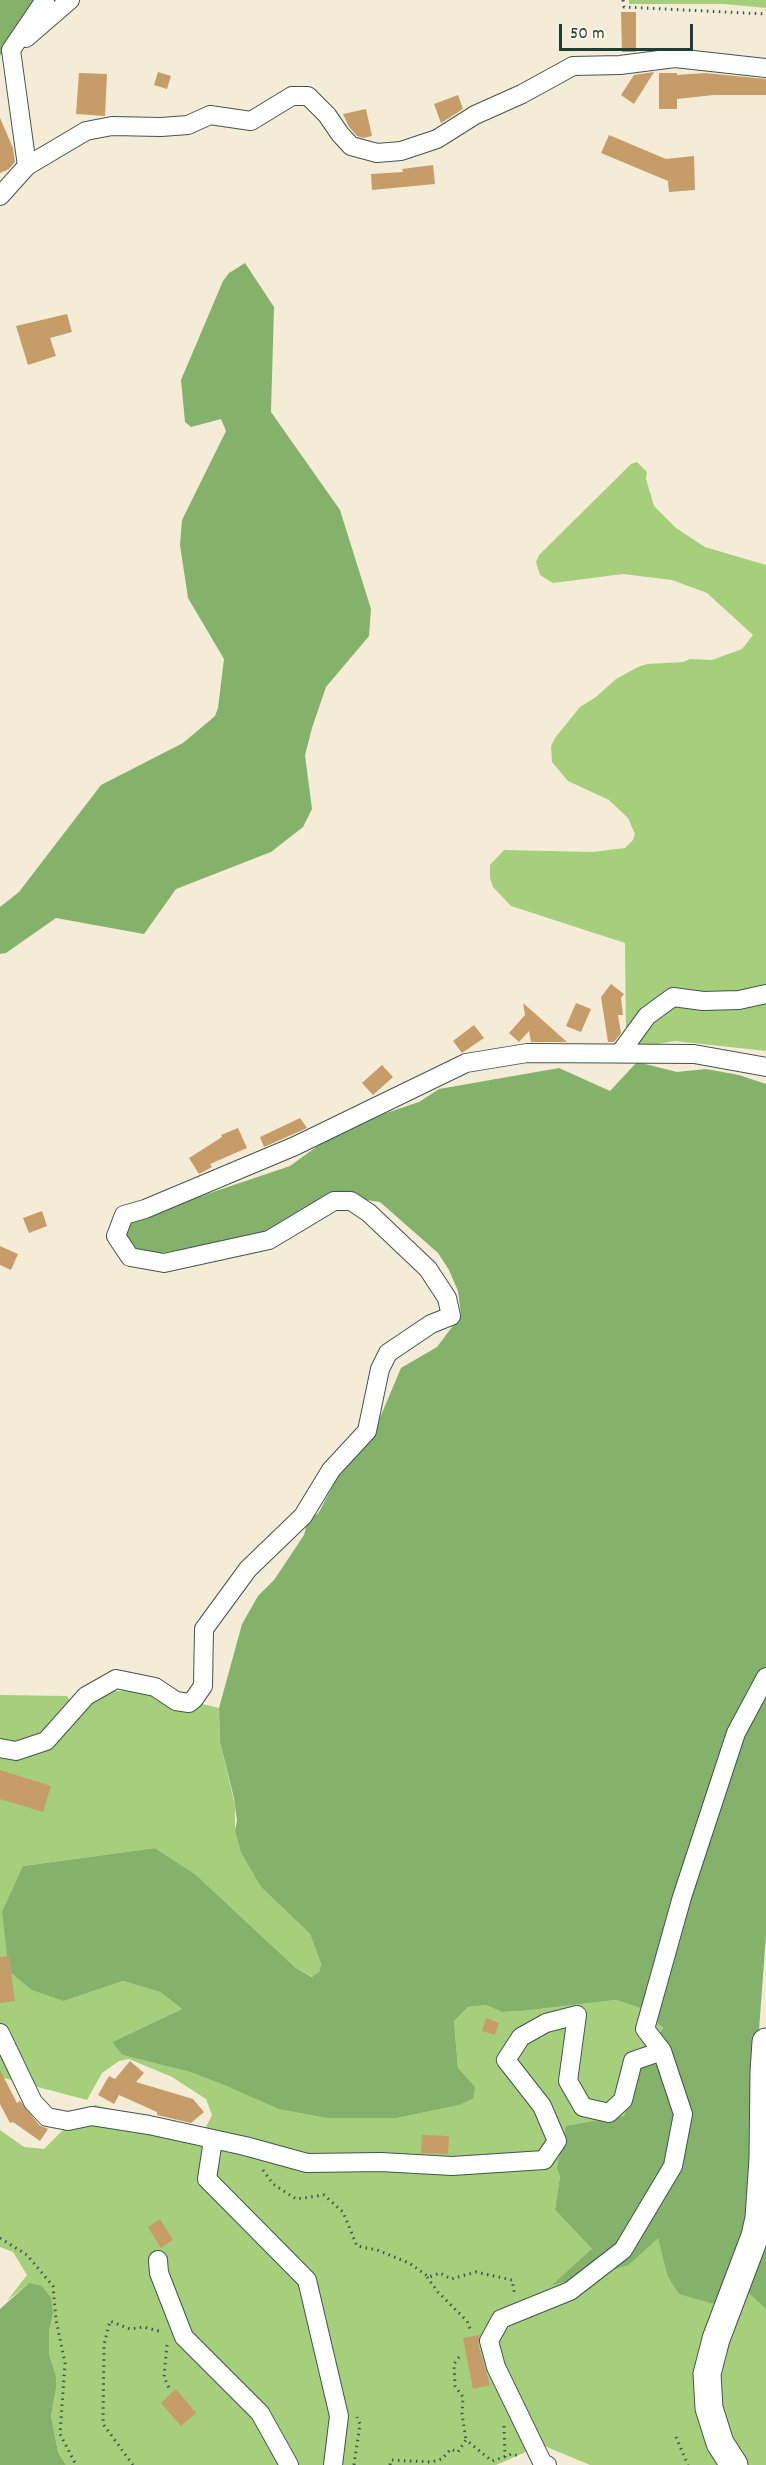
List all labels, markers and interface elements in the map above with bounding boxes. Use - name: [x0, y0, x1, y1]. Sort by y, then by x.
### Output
- scale bar: [562, 12, 696, 50]
- text: 50 m: [570, 22, 605, 47]

